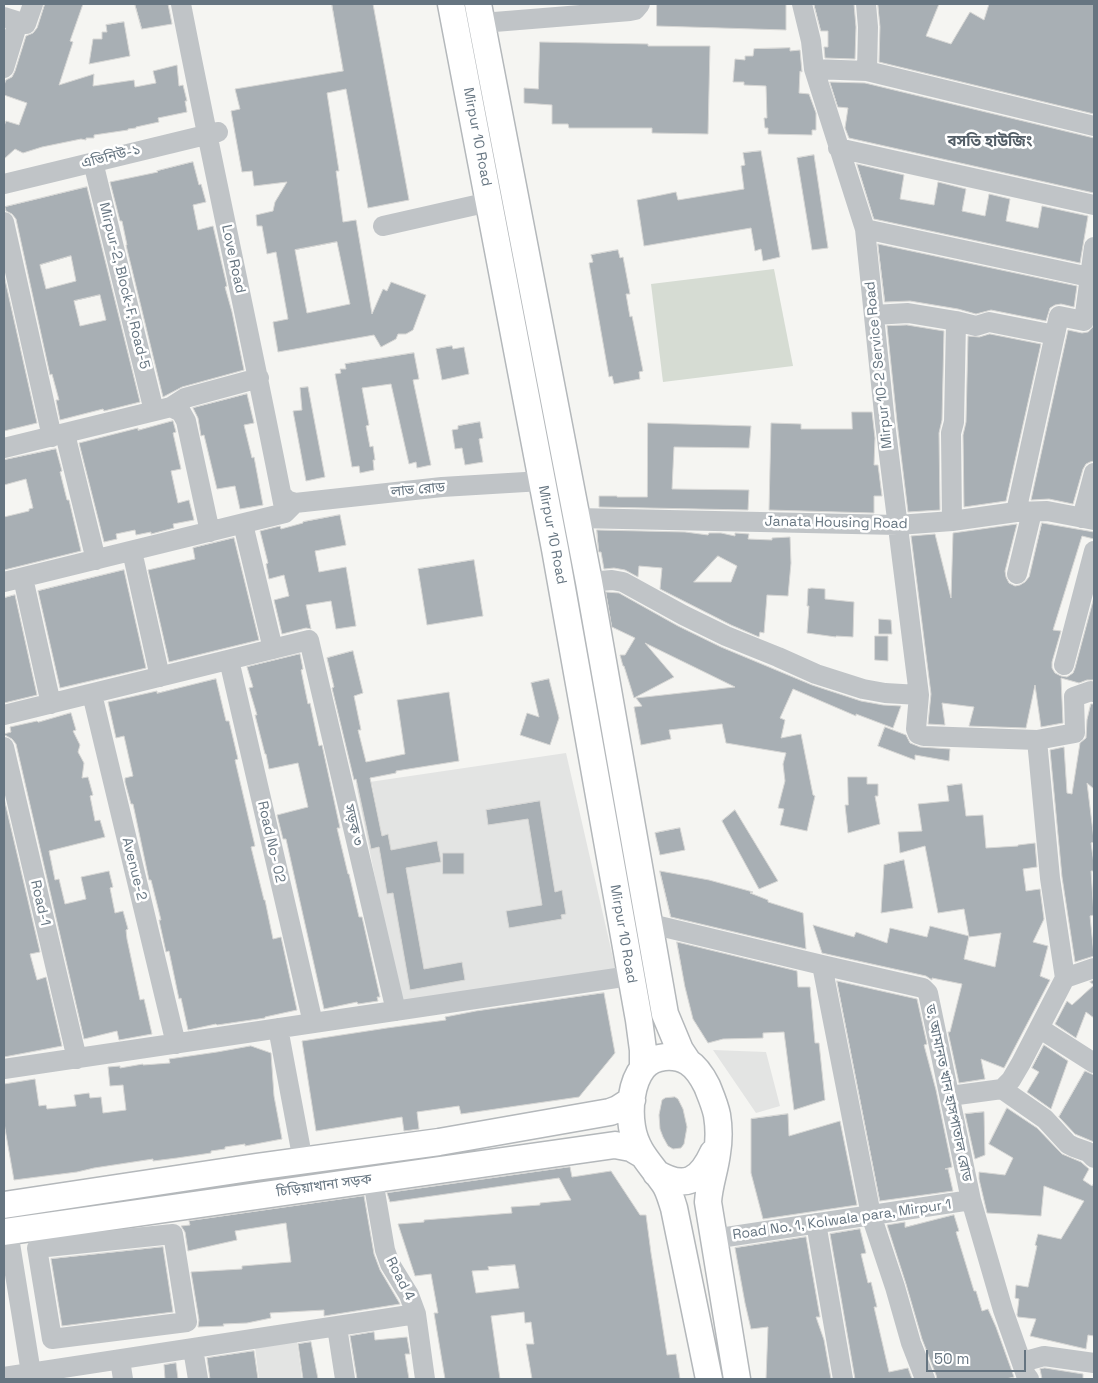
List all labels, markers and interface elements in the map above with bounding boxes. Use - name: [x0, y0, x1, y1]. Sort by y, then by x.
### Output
- street label: Mirpur 10 Road: [459, 86, 495, 188]
- district label: বসতি হাউজিং: [947, 133, 1033, 151]
- street label: এভিনিউ-১: [80, 142, 142, 172]
- street label: Mirpur-2, Block-F, Road-5: [95, 201, 153, 371]
- street label: Love Road: [218, 223, 248, 295]
- street label: Mirpur 10-2 Service Road: [862, 280, 896, 450]
- street label: লাভ রোড: [390, 479, 446, 501]
- street label: Mirpur 10 Road: [534, 484, 570, 586]
- street label: Janata Housing Road: [764, 513, 908, 533]
- street label: Road No- 02: [253, 800, 289, 884]
- street label: সড়ক ৩: [340, 803, 366, 847]
- street label: Avenue-2: [118, 836, 150, 902]
- street label: Road-1: [27, 878, 53, 928]
- street label: Mirpur 10 Road: [606, 883, 640, 985]
- street label: ড. আমানত খান হাসপাতাল রোড: [921, 1003, 975, 1183]
- street label: চিড়িয়াখানা সড়ক: [275, 1171, 373, 1201]
- street label: Road No. 1, Kolwala para, Mirpur 1: [731, 1196, 953, 1244]
- street label: Road 4: [382, 1254, 418, 1304]
- scale bar: [928, 1340, 1028, 1372]
- text: 50 m: [934, 1349, 969, 1368]

